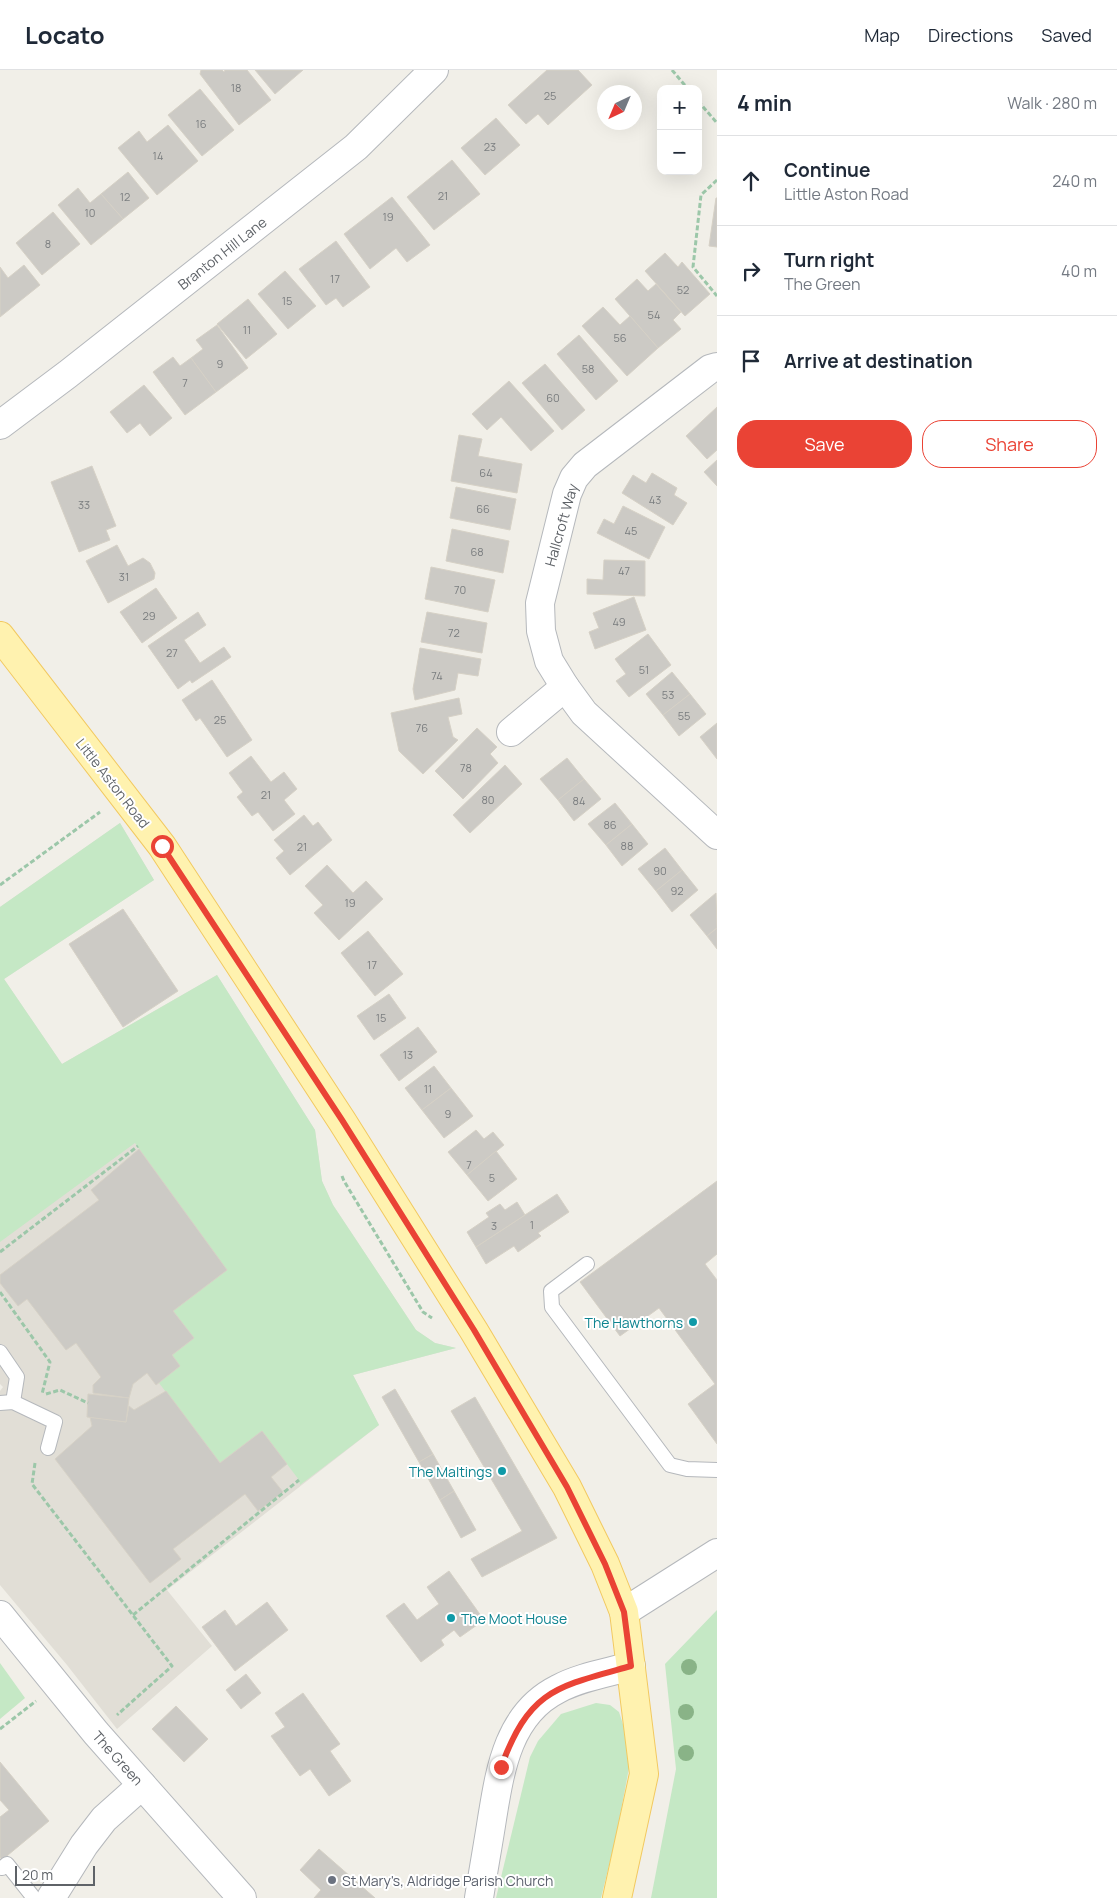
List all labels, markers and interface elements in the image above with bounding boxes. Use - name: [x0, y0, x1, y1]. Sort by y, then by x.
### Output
- text: Locato: [25, 18, 105, 51]
- text: Map: [864, 23, 900, 47]
- text: Directions: [928, 23, 1013, 47]
- text: Saved: [1041, 23, 1092, 47]
- house number: 18: [231, 80, 241, 95]
- north arrow: [597, 85, 642, 130]
- map controls: [657, 85, 702, 175]
- button: +: [657, 85, 702, 130]
- house number: 25: [544, 88, 556, 103]
- text: 4 min: [737, 89, 792, 117]
- text: Walk · 280 m: [1007, 92, 1097, 114]
- house number: 16: [195, 116, 207, 131]
- button: −: [657, 130, 702, 175]
- house number: 23: [484, 139, 496, 154]
- house number: 14: [153, 148, 163, 163]
- text: Continue: [784, 157, 870, 183]
- icon: ahead: [737, 167, 765, 195]
- text: 240 m: [1052, 170, 1097, 192]
- text: Little Aston Road: [784, 183, 909, 205]
- house number: 21: [438, 188, 448, 203]
- house number: 12: [120, 189, 130, 204]
- house number: 10: [84, 205, 96, 220]
- house number: 19: [382, 209, 394, 224]
- street label: Branton Hill Lane: [174, 212, 270, 294]
- house number: 8: [45, 236, 51, 251]
- text: Turn right: [784, 247, 874, 273]
- icon: right: [737, 257, 765, 285]
- text: 40 m: [1061, 260, 1097, 282]
- house number: 17: [330, 271, 340, 286]
- text: The Green: [784, 273, 860, 295]
- house number: 52: [677, 282, 689, 297]
- house number: 15: [282, 293, 292, 308]
- house number: 54: [648, 307, 660, 322]
- house number: 11: [243, 322, 251, 337]
- house number: 56: [613, 330, 627, 345]
- icon: arrive: [737, 347, 765, 375]
- text: Arrive at destination: [784, 348, 973, 374]
- house number: 9: [217, 356, 224, 371]
- house number: 58: [582, 361, 594, 376]
- house number: 7: [182, 375, 188, 390]
- house number: 60: [546, 390, 560, 405]
- button: Save: [737, 420, 912, 468]
- button: Share: [922, 420, 1097, 468]
- house number: 64: [479, 465, 493, 480]
- street label: Hallcroft Way: [540, 481, 582, 569]
- house number: 43: [649, 492, 661, 507]
- house number: 33: [78, 497, 90, 512]
- house number: 66: [476, 501, 490, 516]
- house number: 45: [625, 523, 637, 538]
- house number: 68: [470, 544, 484, 559]
- house number: 47: [618, 563, 630, 578]
- house number: 31: [119, 569, 129, 584]
- house number: 70: [454, 582, 466, 597]
- house number: 29: [142, 608, 156, 623]
- house number: 49: [612, 614, 626, 629]
- house number: 72: [448, 625, 460, 640]
- house number: 27: [166, 645, 178, 660]
- house number: 51: [639, 662, 649, 677]
- house number: 74: [431, 668, 443, 683]
- house number: 53: [662, 687, 674, 702]
- house number: 55: [678, 708, 690, 723]
- house number: 25: [214, 712, 226, 727]
- house number: 76: [416, 720, 428, 735]
- street label: Little Aston Road: [72, 734, 154, 832]
- house number: 78: [460, 760, 472, 775]
- house number: 21: [261, 787, 271, 802]
- house number: 80: [481, 792, 495, 807]
- house number: 84: [573, 793, 585, 808]
- house number: 86: [603, 817, 617, 832]
- route start: [151, 835, 174, 858]
- house number: 88: [621, 838, 633, 853]
- house number: 21: [297, 839, 307, 854]
- house number: 90: [653, 863, 667, 878]
- house number: 92: [670, 883, 684, 898]
- house number: 19: [344, 895, 356, 910]
- house number: 17: [367, 957, 377, 972]
- house number: 15: [376, 1010, 386, 1025]
- house number: 13: [403, 1047, 413, 1062]
- house number: 11: [424, 1081, 432, 1096]
- house number: 9: [445, 1106, 452, 1121]
- house number: 7: [466, 1157, 472, 1172]
- house number: 5: [489, 1170, 495, 1185]
- house number: 1: [530, 1217, 534, 1232]
- house number: 3: [491, 1218, 497, 1233]
- place label: The Hawthorns: [585, 1313, 683, 1332]
- marker: The Hawthorns: [687, 1316, 699, 1328]
- place label: The Maltings: [409, 1462, 492, 1481]
- marker: The Maltings: [496, 1465, 508, 1477]
- place label: The Moot House: [461, 1609, 567, 1628]
- marker: The Moot House: [445, 1612, 457, 1624]
- street label: The Green: [89, 1727, 147, 1789]
- route end: [490, 1756, 513, 1779]
- scale bar: [15, 1863, 95, 1886]
- text: 20 m: [22, 1865, 53, 1884]
- place label: St Mary's, Aldridge Parish Church: [342, 1871, 553, 1890]
- marker: St Mary's, Aldridge Parish Church: [326, 1874, 338, 1886]

